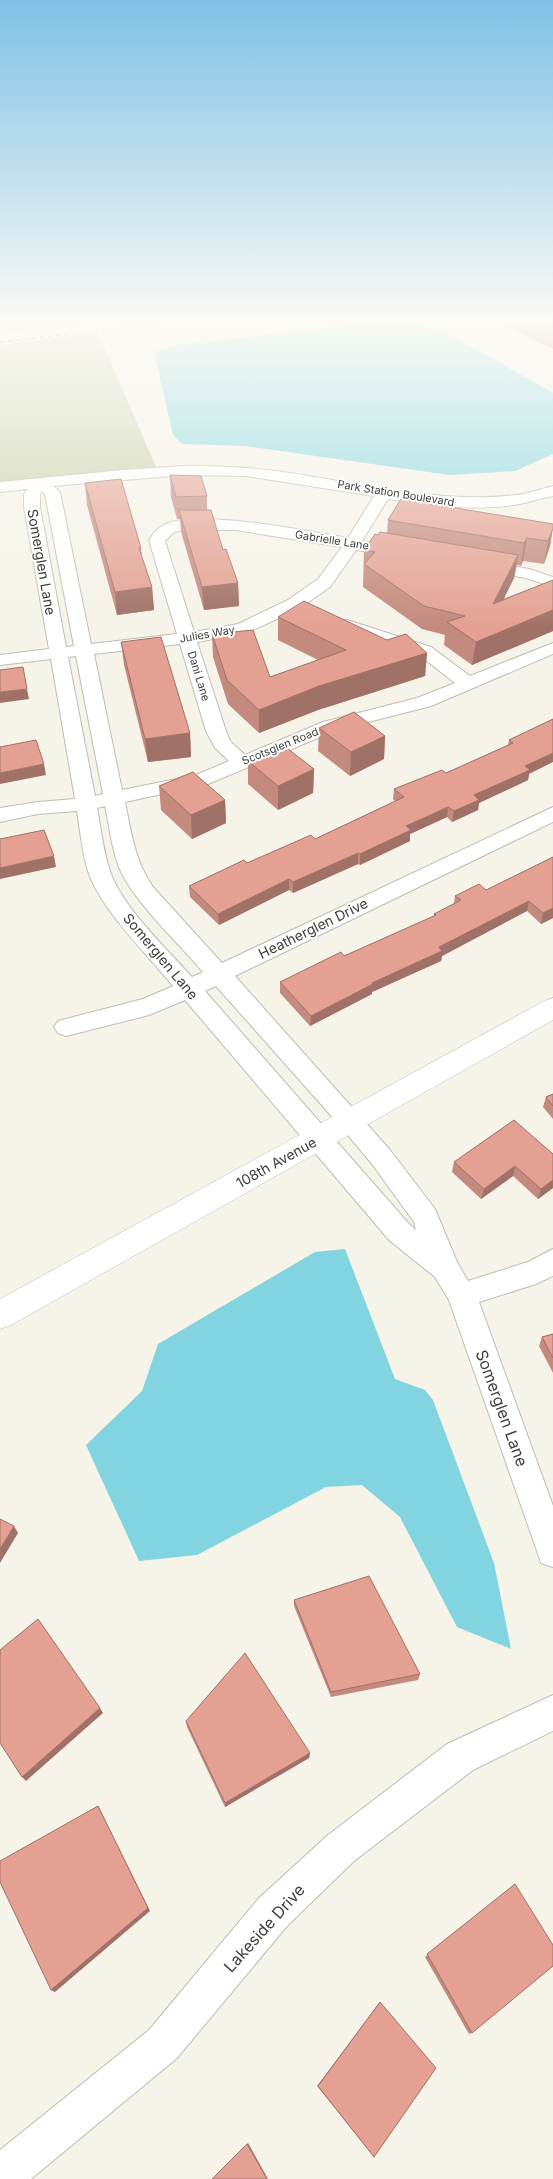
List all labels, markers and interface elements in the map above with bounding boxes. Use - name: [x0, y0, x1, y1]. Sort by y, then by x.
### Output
- street label: Park Station Boulevard: [337, 477, 455, 509]
- street label: Somerglen Lane: [24, 508, 60, 616]
- street label: Gabrielle Lane: [294, 527, 370, 553]
- street label: Julies Way: [178, 622, 236, 646]
- street label: Dani Lane: [185, 649, 213, 703]
- street label: Scotsglen Road: [240, 724, 320, 768]
- street label: Heatherglen Drive: [255, 894, 371, 962]
- street label: Somerglen Lane: [120, 909, 202, 1003]
- street label: 108th Avenue: [233, 1133, 319, 1191]
- street label: Somerglen Lane: [472, 1347, 532, 1469]
- street label: Lakeside Drive: [219, 1880, 309, 1976]

